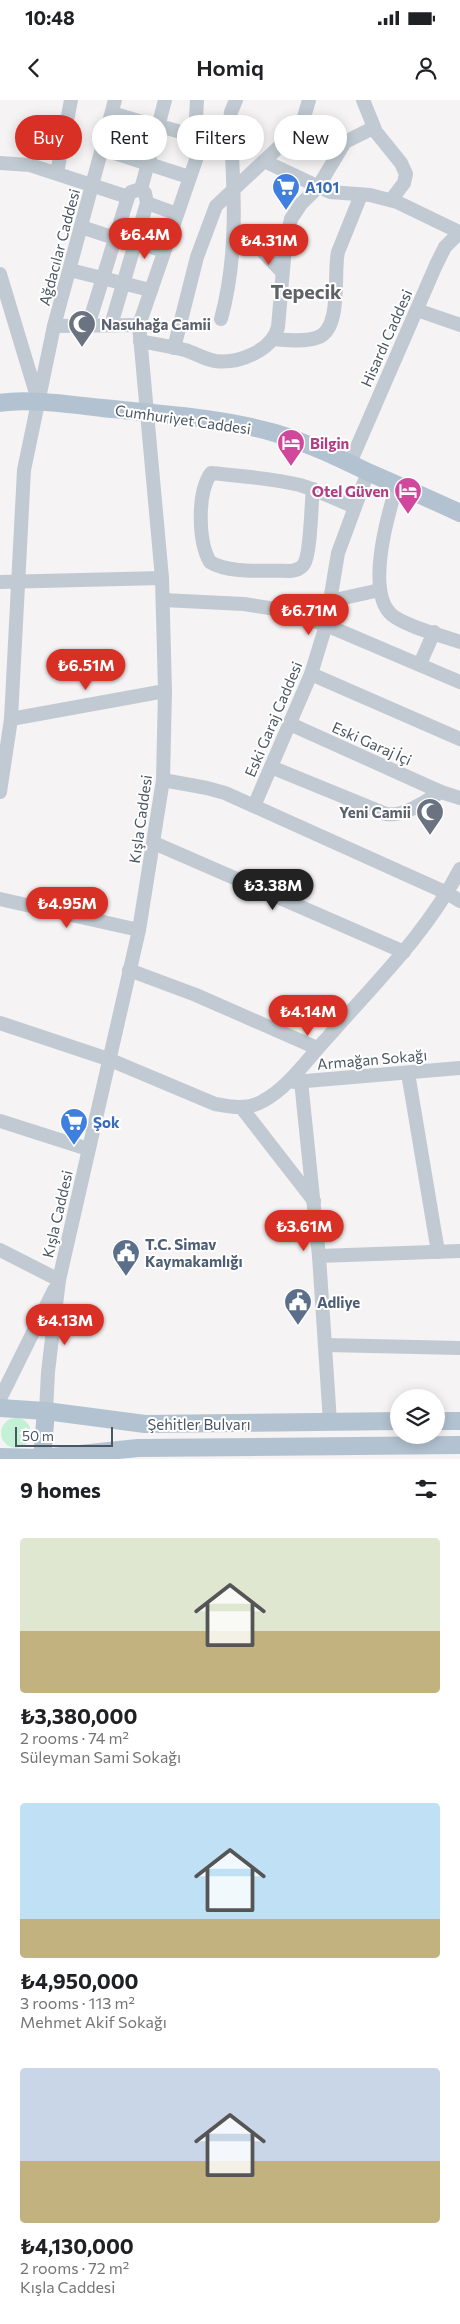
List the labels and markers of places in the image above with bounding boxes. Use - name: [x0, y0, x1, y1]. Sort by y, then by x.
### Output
- supermarket icon: A101: [271, 172, 301, 211]
- place label: A101: [305, 178, 339, 196]
- pin: ₺6.4M: [110, 218, 180, 260]
- pin: ₺4.31M: [228, 224, 310, 266]
- mosque icon: Nasuhağa Camii: [67, 309, 97, 348]
- place label: Nasuhağa Camii: [101, 315, 211, 333]
- hotel icon: Bilgin: [276, 428, 306, 467]
- place label: Bilgin: [310, 434, 349, 452]
- hotel icon: Otel Güven: [393, 476, 423, 515]
- place label: Otel Güven: [312, 482, 389, 500]
- pin: ₺6.71M: [268, 594, 350, 636]
- pin: ₺6.51M: [45, 648, 127, 691]
- mosque icon: Yeni Camii: [415, 797, 445, 836]
- place label: Yeni Camii: [339, 803, 411, 821]
- pin: ₺3.38M: [232, 868, 314, 911]
- pin: ₺4.95M: [26, 886, 108, 929]
- pin: ₺4.14M: [267, 994, 349, 1037]
- supermarket icon: Şok: [59, 1107, 89, 1146]
- place label: Şok: [93, 1113, 120, 1131]
- pin: ₺3.61M: [263, 1210, 345, 1252]
- place label: T.C. Simav Kaymakamlığı: [145, 1235, 243, 1270]
- public building icon: T.C. Simav Kaymakamlığı: [111, 1238, 141, 1277]
- public building icon: Adliye: [283, 1287, 313, 1326]
- place label: Adliye: [317, 1293, 360, 1311]
- pin: ₺4.13M: [24, 1304, 106, 1346]

